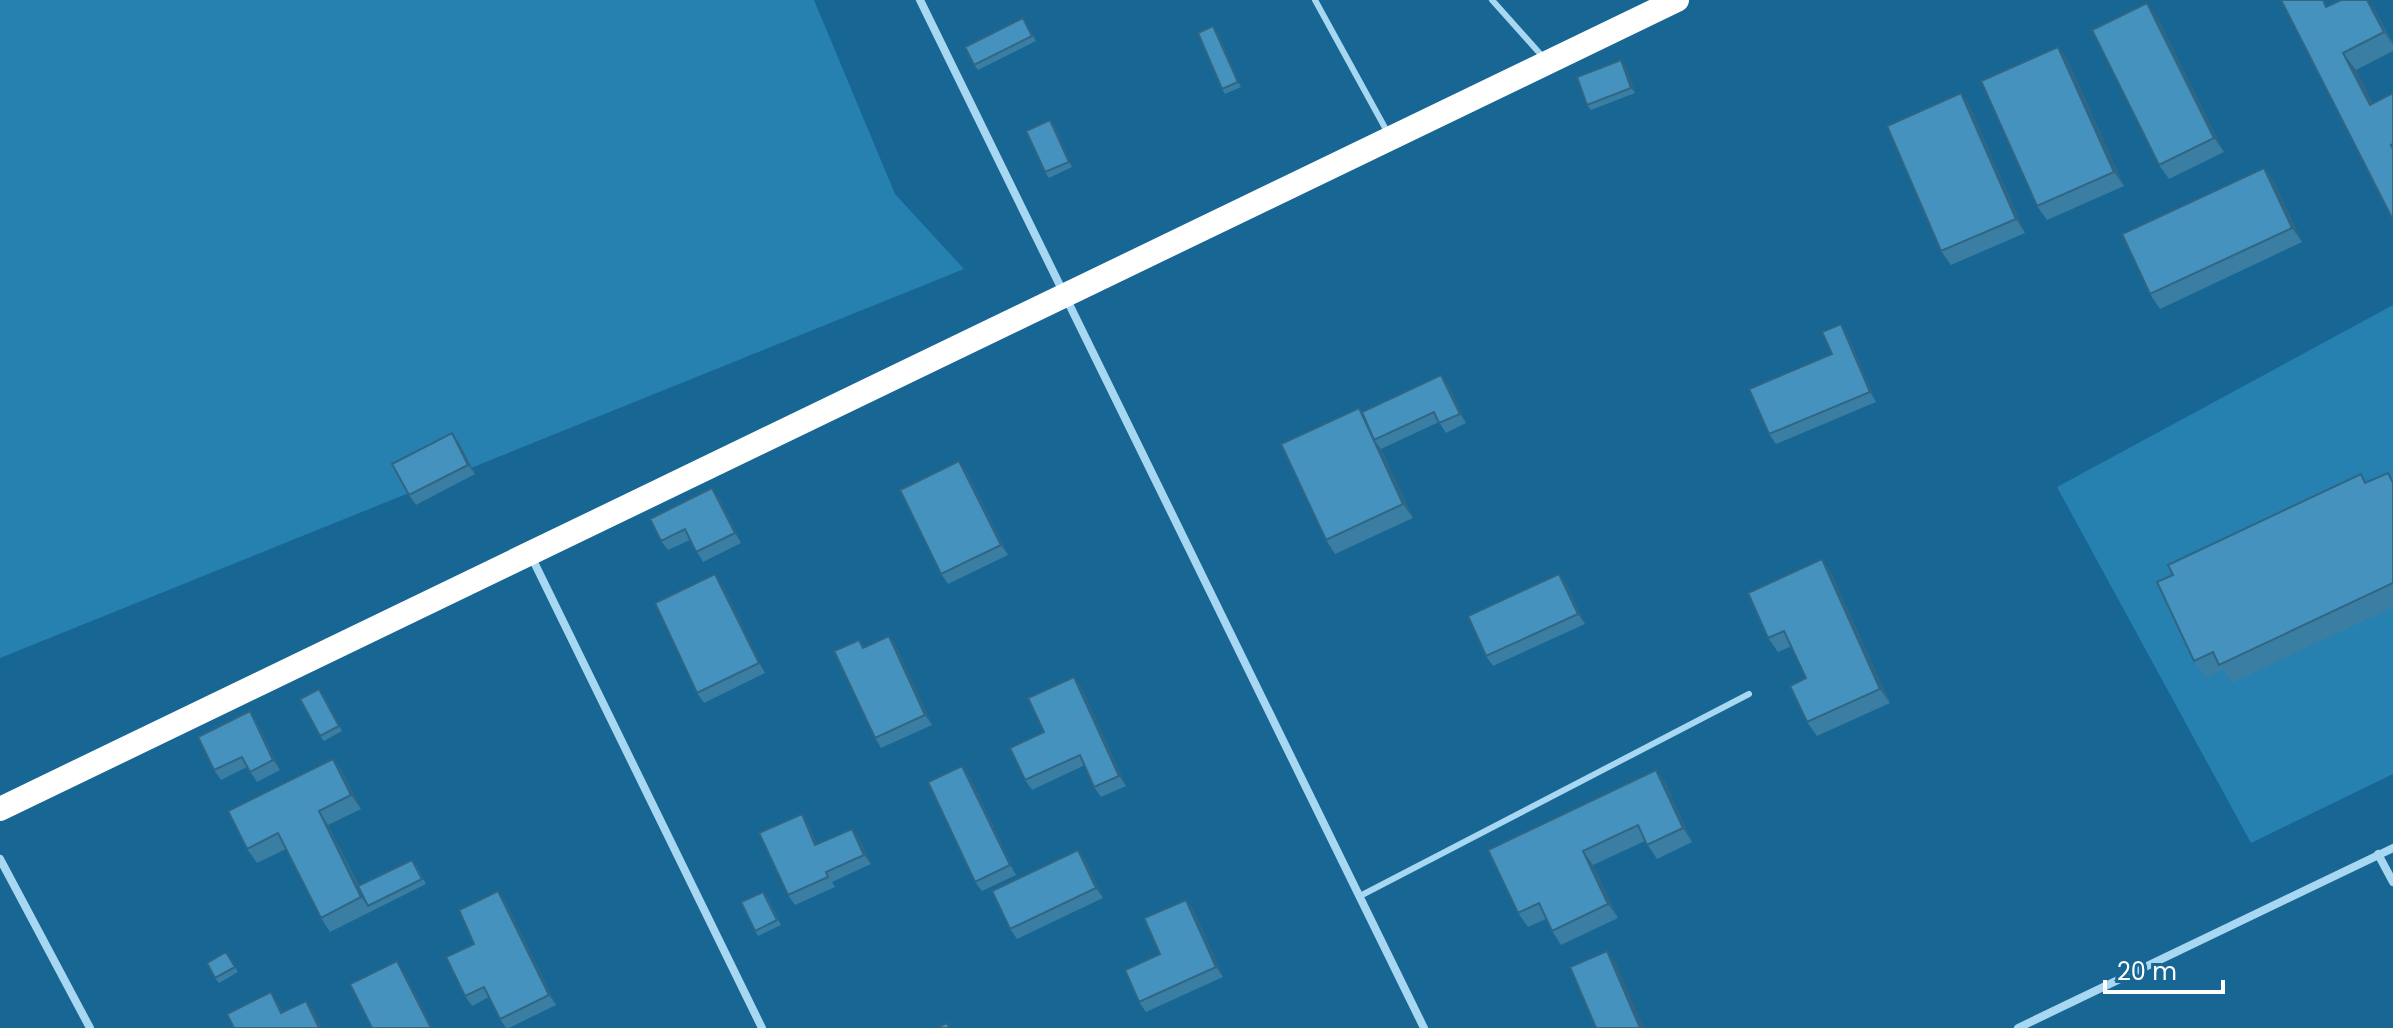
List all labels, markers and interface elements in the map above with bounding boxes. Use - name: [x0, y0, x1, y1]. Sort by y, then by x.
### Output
- scale bar: [2105, 944, 2223, 994]
- text: 20 m: [2117, 955, 2177, 988]

